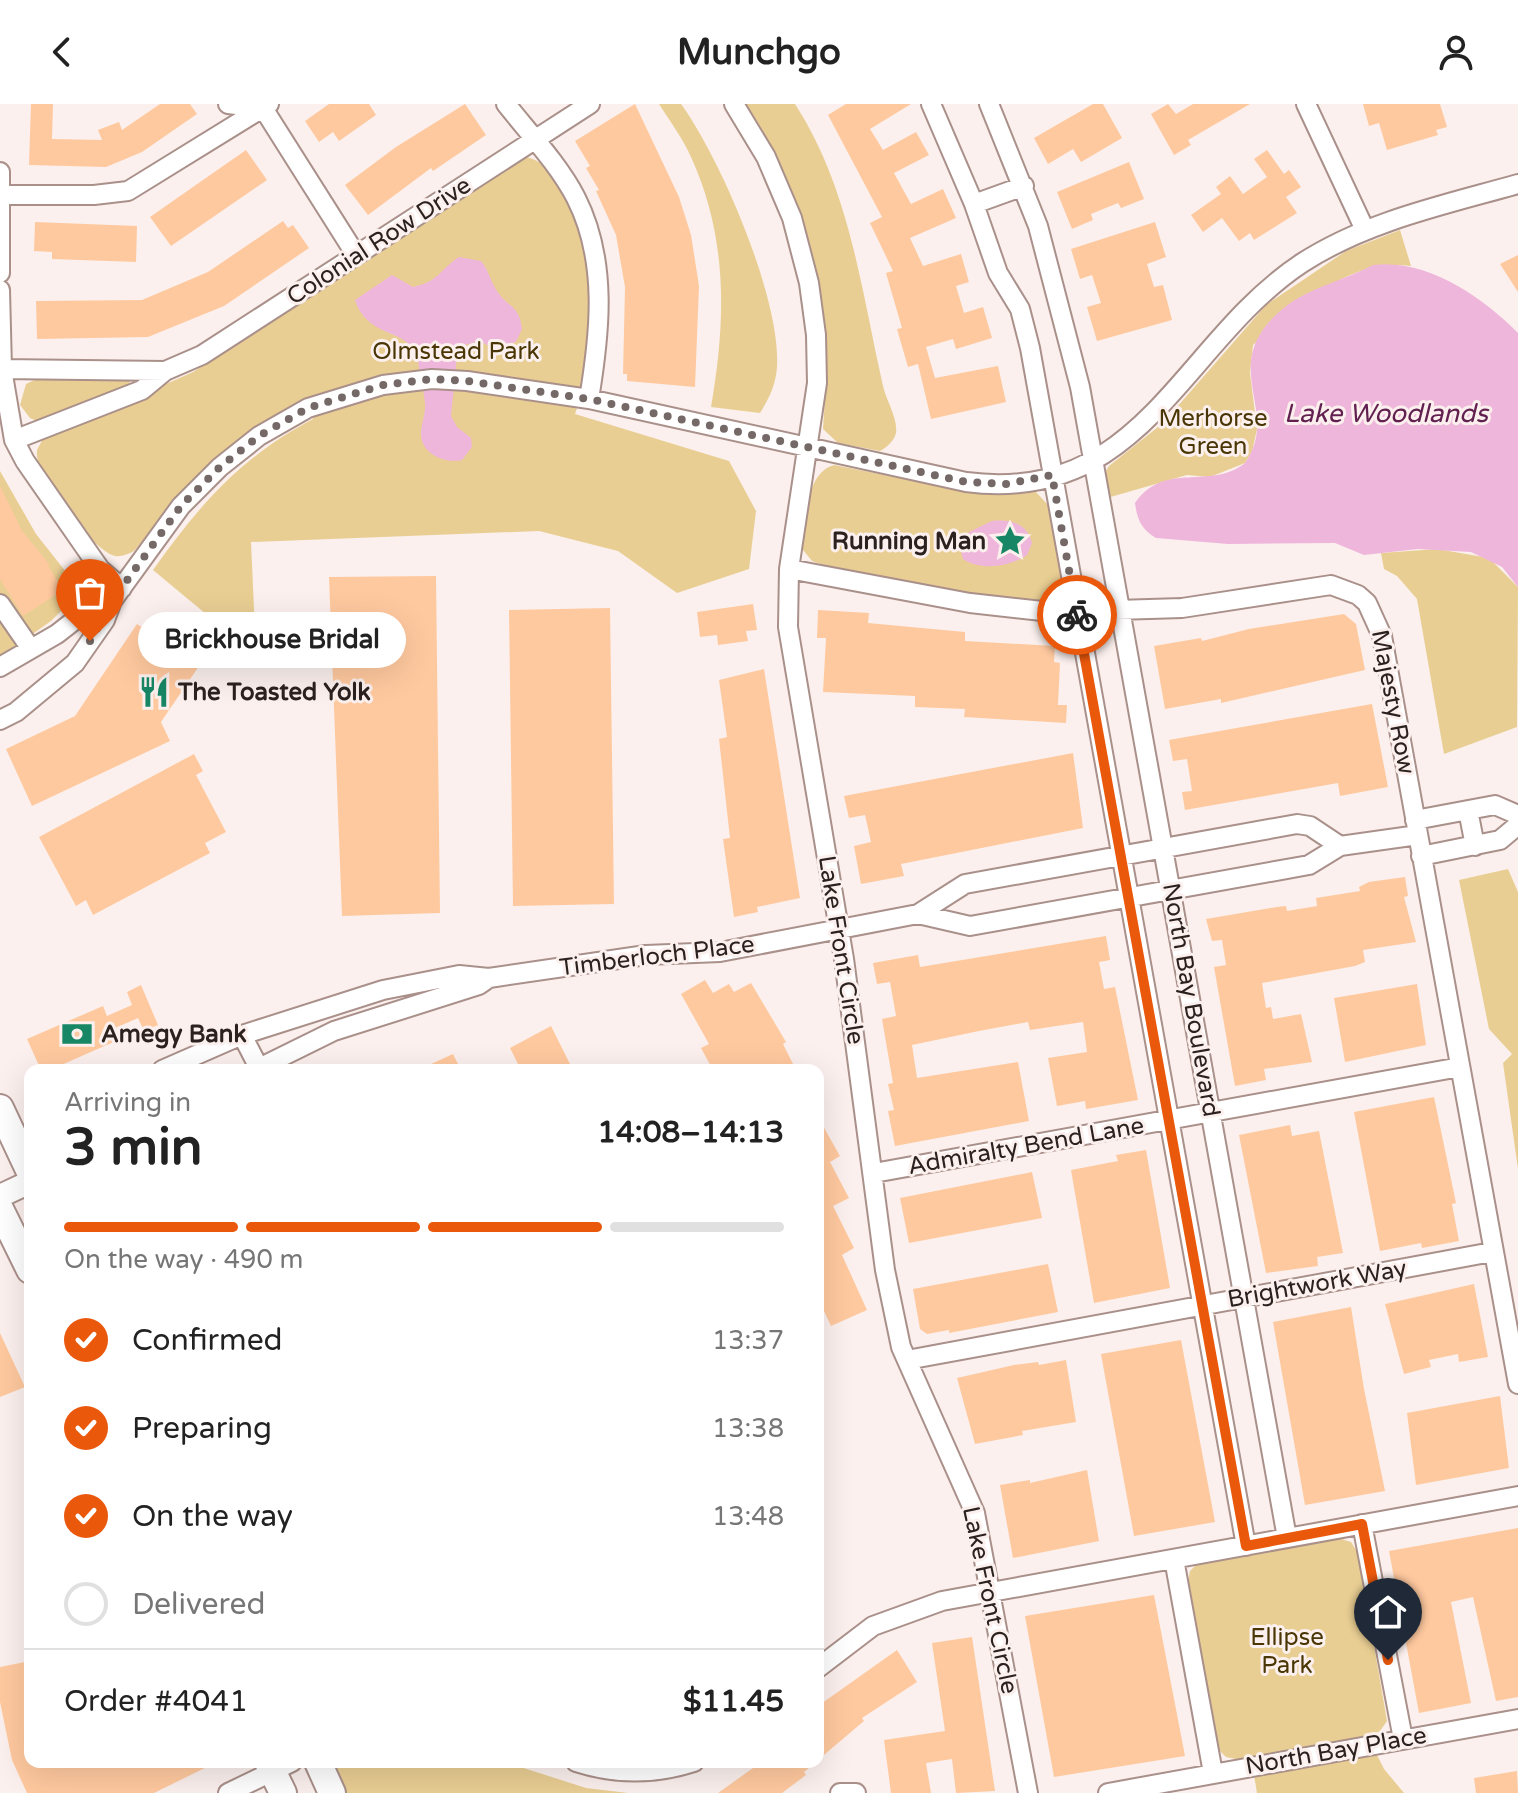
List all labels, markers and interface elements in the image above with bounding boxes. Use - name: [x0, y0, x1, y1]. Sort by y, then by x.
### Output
- icon: back: [40, 30, 84, 74]
- icon: person: [1434, 30, 1478, 74]
- text: Munchgo: [677, 31, 841, 74]
- street label: Colonial Row Drive: [282, 171, 476, 311]
- park label: Olmstead Park: [372, 337, 540, 366]
- water label: Lake Woodlands: [1284, 398, 1489, 429]
- park label: Merhorse Green: [1158, 404, 1268, 461]
- place icon: Running Man: [993, 524, 1027, 558]
- place label: Running Man: [832, 527, 986, 556]
- pin: [56, 559, 124, 641]
- icon: bag: [68, 571, 112, 615]
- courier: [1037, 575, 1117, 655]
- icon: bike: [1055, 593, 1099, 637]
- callout: Brickhouse Bridal: [138, 613, 406, 669]
- text: Brickhouse Bridal: [164, 624, 380, 655]
- street label: Majesty Row: [1365, 627, 1421, 777]
- restaurant icon: The Toasted Yolk: [137, 675, 171, 709]
- place label: The Toasted Yolk: [177, 678, 371, 707]
- street label: Lake Front Circle: [812, 853, 870, 1047]
- street label: North Bay Boulevard: [1156, 881, 1226, 1119]
- street label: Timberloch Place: [558, 930, 756, 982]
- bank icon: Amegy Bank: [60, 1017, 94, 1051]
- place label: Amegy Bank: [101, 1020, 246, 1049]
- text: Arriving in: [64, 1087, 191, 1118]
- street label: Admiralty Bend Lane: [906, 1111, 1146, 1181]
- text: 14:08–14:13: [597, 1114, 784, 1151]
- text: 3 min: [64, 1116, 203, 1179]
- text: On the way · 490 m: [64, 1244, 303, 1275]
- street label: Brightwork Way: [1225, 1254, 1409, 1314]
- icon: check: [64, 1318, 108, 1362]
- text: Confirmed: [132, 1322, 283, 1359]
- text: 13:37: [712, 1325, 784, 1356]
- icon: check: [64, 1406, 108, 1450]
- text: Preparing: [132, 1410, 272, 1447]
- text: 13:38: [712, 1413, 784, 1444]
- icon: check: [64, 1494, 108, 1538]
- text: On the way: [132, 1498, 293, 1535]
- text: 13:48: [712, 1501, 784, 1532]
- street label: Lake Front Circle: [956, 1504, 1024, 1696]
- pin: [1354, 1578, 1422, 1660]
- text: Delivered: [132, 1586, 266, 1623]
- icon: home: [1366, 1590, 1410, 1634]
- park label: Ellipse Park: [1250, 1623, 1324, 1680]
- text: Order #4041: [64, 1683, 248, 1720]
- text: $11.45: [683, 1683, 784, 1720]
- street label: North Bay Place: [1243, 1721, 1429, 1781]

